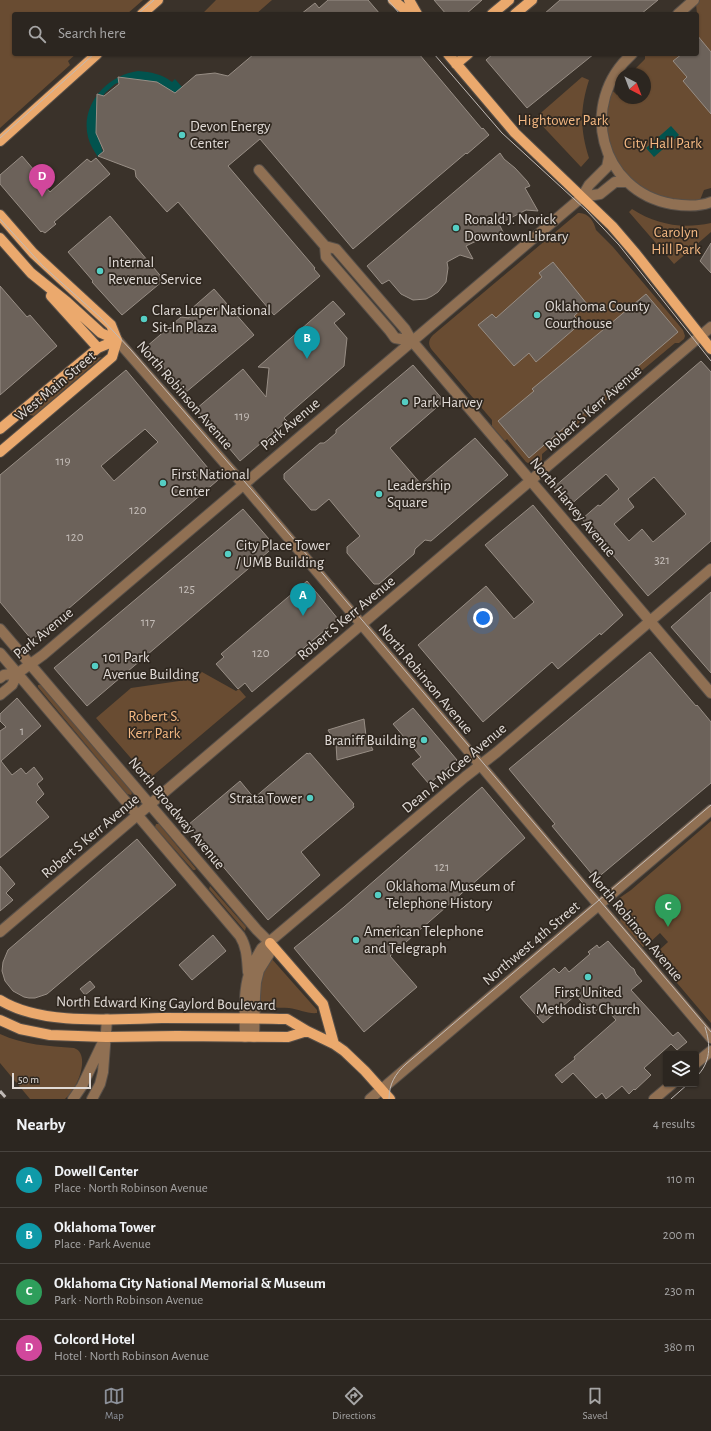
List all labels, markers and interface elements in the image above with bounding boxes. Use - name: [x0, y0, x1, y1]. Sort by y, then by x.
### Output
- search box: [12, 12, 699, 56]
- icon: search: [26, 23, 48, 45]
- text: Search here: [58, 26, 126, 41]
- north arrow: [615, 68, 651, 104]
- park label: Hightower Park: [518, 113, 609, 128]
- place label: Devon Energy Center: [190, 119, 271, 151]
- marker: Devon Energy Center: [177, 130, 187, 140]
- park label: City Hall Park: [624, 136, 702, 151]
- pin: D: [29, 164, 55, 197]
- place label: Ronald J. Norick DowntownLibrary: [464, 212, 569, 244]
- marker: Ronald J. Norick DowntownLibrary: [451, 223, 461, 233]
- park label: Carolyn Hill Park: [651, 225, 701, 257]
- place label: Internal Revenue Service: [108, 255, 202, 287]
- marker: Internal Revenue Service: [95, 266, 105, 276]
- place label: Oklahoma County Courthouse: [545, 299, 650, 331]
- place label: Clara Luper National Sit-In Plaza: [152, 303, 271, 335]
- marker: Oklahoma County Courthouse: [532, 310, 542, 320]
- marker: Clara Luper National Sit-In Plaza: [139, 314, 149, 324]
- pin: B: [294, 326, 320, 359]
- street label: North Robinson Avenue: [134, 338, 236, 452]
- street label: West Main Street: [12, 348, 99, 424]
- street label: Robert S Kerr Avenue: [542, 363, 644, 454]
- street label: Park Avenue: [258, 395, 323, 453]
- place label: Park Harvey: [413, 395, 483, 410]
- marker: Park Harvey: [400, 397, 410, 407]
- house number: 119: [234, 410, 250, 423]
- house number: 119: [55, 455, 71, 468]
- street label: North Harvey Avenue: [527, 455, 618, 560]
- place label: First National Center: [171, 467, 250, 499]
- marker: First National Center: [158, 478, 168, 488]
- place label: Leadership Square: [387, 478, 451, 510]
- marker: Leadership Square: [374, 489, 384, 499]
- house number: 120: [129, 504, 147, 517]
- house number: 120: [66, 531, 84, 544]
- place label: City Place Tower / UMB Building: [236, 538, 330, 570]
- marker: City Place Tower / UMB Building: [223, 549, 233, 559]
- house number: 321: [654, 554, 670, 567]
- street label: Robert S Kerr Avenue: [293, 572, 399, 664]
- house number: 125: [179, 583, 195, 596]
- pin: A: [290, 583, 316, 616]
- street label: Park Avenue: [11, 605, 76, 662]
- your location: [473, 608, 493, 628]
- house number: 117: [141, 616, 156, 629]
- street label: North Robinson Avenue: [376, 622, 476, 737]
- house number: 120: [252, 647, 270, 660]
- place label: 101 Park Avenue Building: [103, 650, 199, 682]
- marker: 101 Park Avenue Building: [90, 661, 100, 671]
- park label: Robert S. Kerr Park: [128, 709, 181, 741]
- street label: Dean A McGee Avenue: [399, 721, 509, 816]
- house number: 1: [20, 725, 24, 738]
- place label: Braniff Building: [324, 733, 417, 748]
- marker: Braniff Building: [419, 735, 429, 745]
- street label: North Broadway Avenue: [126, 754, 228, 872]
- street label: Robert S Kerr Avenue: [39, 791, 142, 881]
- place label: Strata Tower: [229, 791, 302, 806]
- marker: Strata Tower: [305, 793, 315, 803]
- house number: 121: [435, 861, 449, 874]
- street label: North Robinson Avenue: [586, 869, 686, 984]
- place label: Oklahoma Museum of Telephone History: [386, 879, 516, 911]
- marker: Oklahoma Museum of Telephone History: [373, 890, 383, 900]
- pin: C: [655, 894, 681, 927]
- street label: Northwest 4th Street: [480, 898, 583, 988]
- place label: American Telephone and Telegraph: [364, 924, 484, 956]
- marker: American Telephone and Telegraph: [351, 935, 361, 945]
- marker: First United Methodist Church: [583, 972, 593, 982]
- place label: First United Methodist Church: [536, 985, 640, 1017]
- street label: North Edward King Gaylord Boulevard: [56, 994, 276, 1013]
- map controls: [663, 1051, 699, 1087]
- button: layers: [663, 1051, 699, 1087]
- scale bar: [12, 1071, 91, 1090]
- text: 50 m: [18, 1074, 39, 1085]
- text: Nearby: [16, 1116, 66, 1133]
- text: 4 results: [653, 1118, 695, 1131]
- text: Dowell Center: [54, 1164, 138, 1179]
- text: A: [25, 1173, 33, 1186]
- text: 110 m: [667, 1173, 695, 1186]
- text: Place · North Robinson Avenue: [54, 1182, 208, 1195]
- text: Oklahoma Tower: [54, 1220, 156, 1235]
- text: B: [25, 1229, 33, 1242]
- text: 200 m: [663, 1229, 695, 1242]
- text: Place · Park Avenue: [54, 1238, 151, 1251]
- text: Oklahoma City National Memorial & Museum: [54, 1276, 326, 1291]
- text: C: [26, 1285, 32, 1298]
- text: 230 m: [664, 1285, 695, 1298]
- text: Park · North Robinson Avenue: [54, 1294, 203, 1307]
- text: Colcord Hotel: [54, 1332, 135, 1347]
- text: D: [25, 1341, 33, 1354]
- text: 380 m: [664, 1341, 695, 1354]
- text: Hotel · North Robinson Avenue: [54, 1350, 209, 1363]
- tab: Map: [103, 1385, 125, 1422]
- tab: Directions: [332, 1385, 376, 1422]
- tab: Saved: [582, 1385, 608, 1422]

